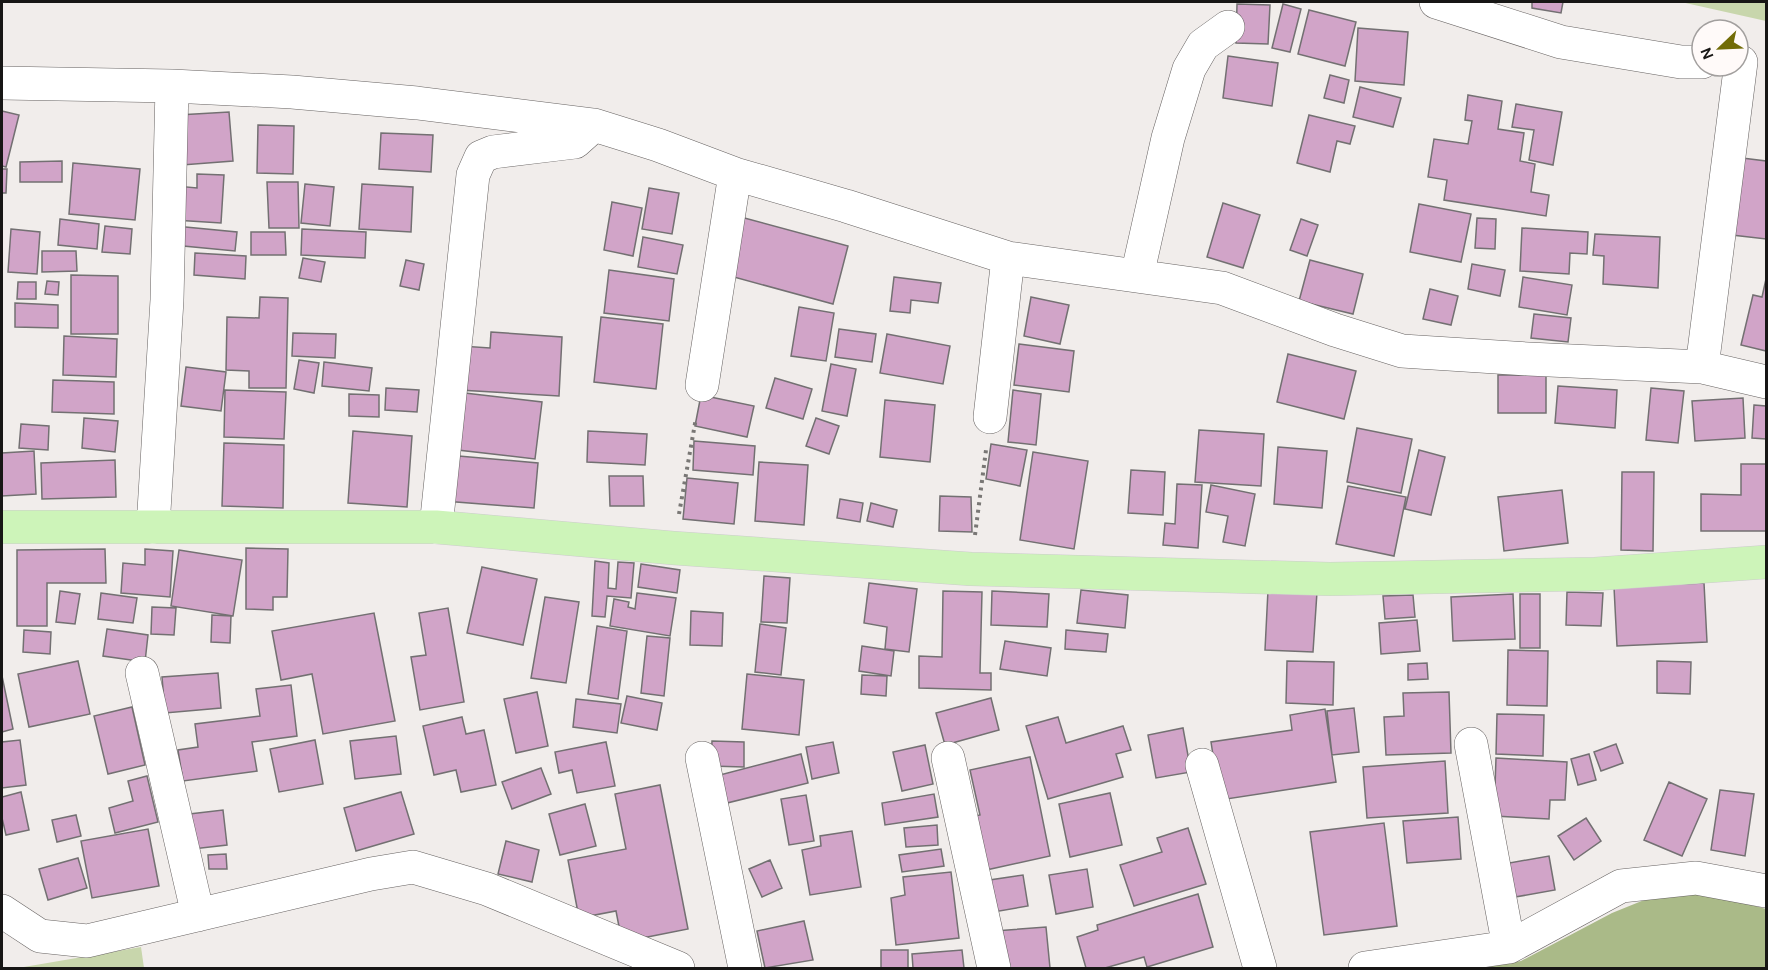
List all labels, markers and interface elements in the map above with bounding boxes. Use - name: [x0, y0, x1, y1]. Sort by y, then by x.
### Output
- north arrow: [1690, 18, 1750, 78]
- text: N: [1696, 45, 1718, 63]

